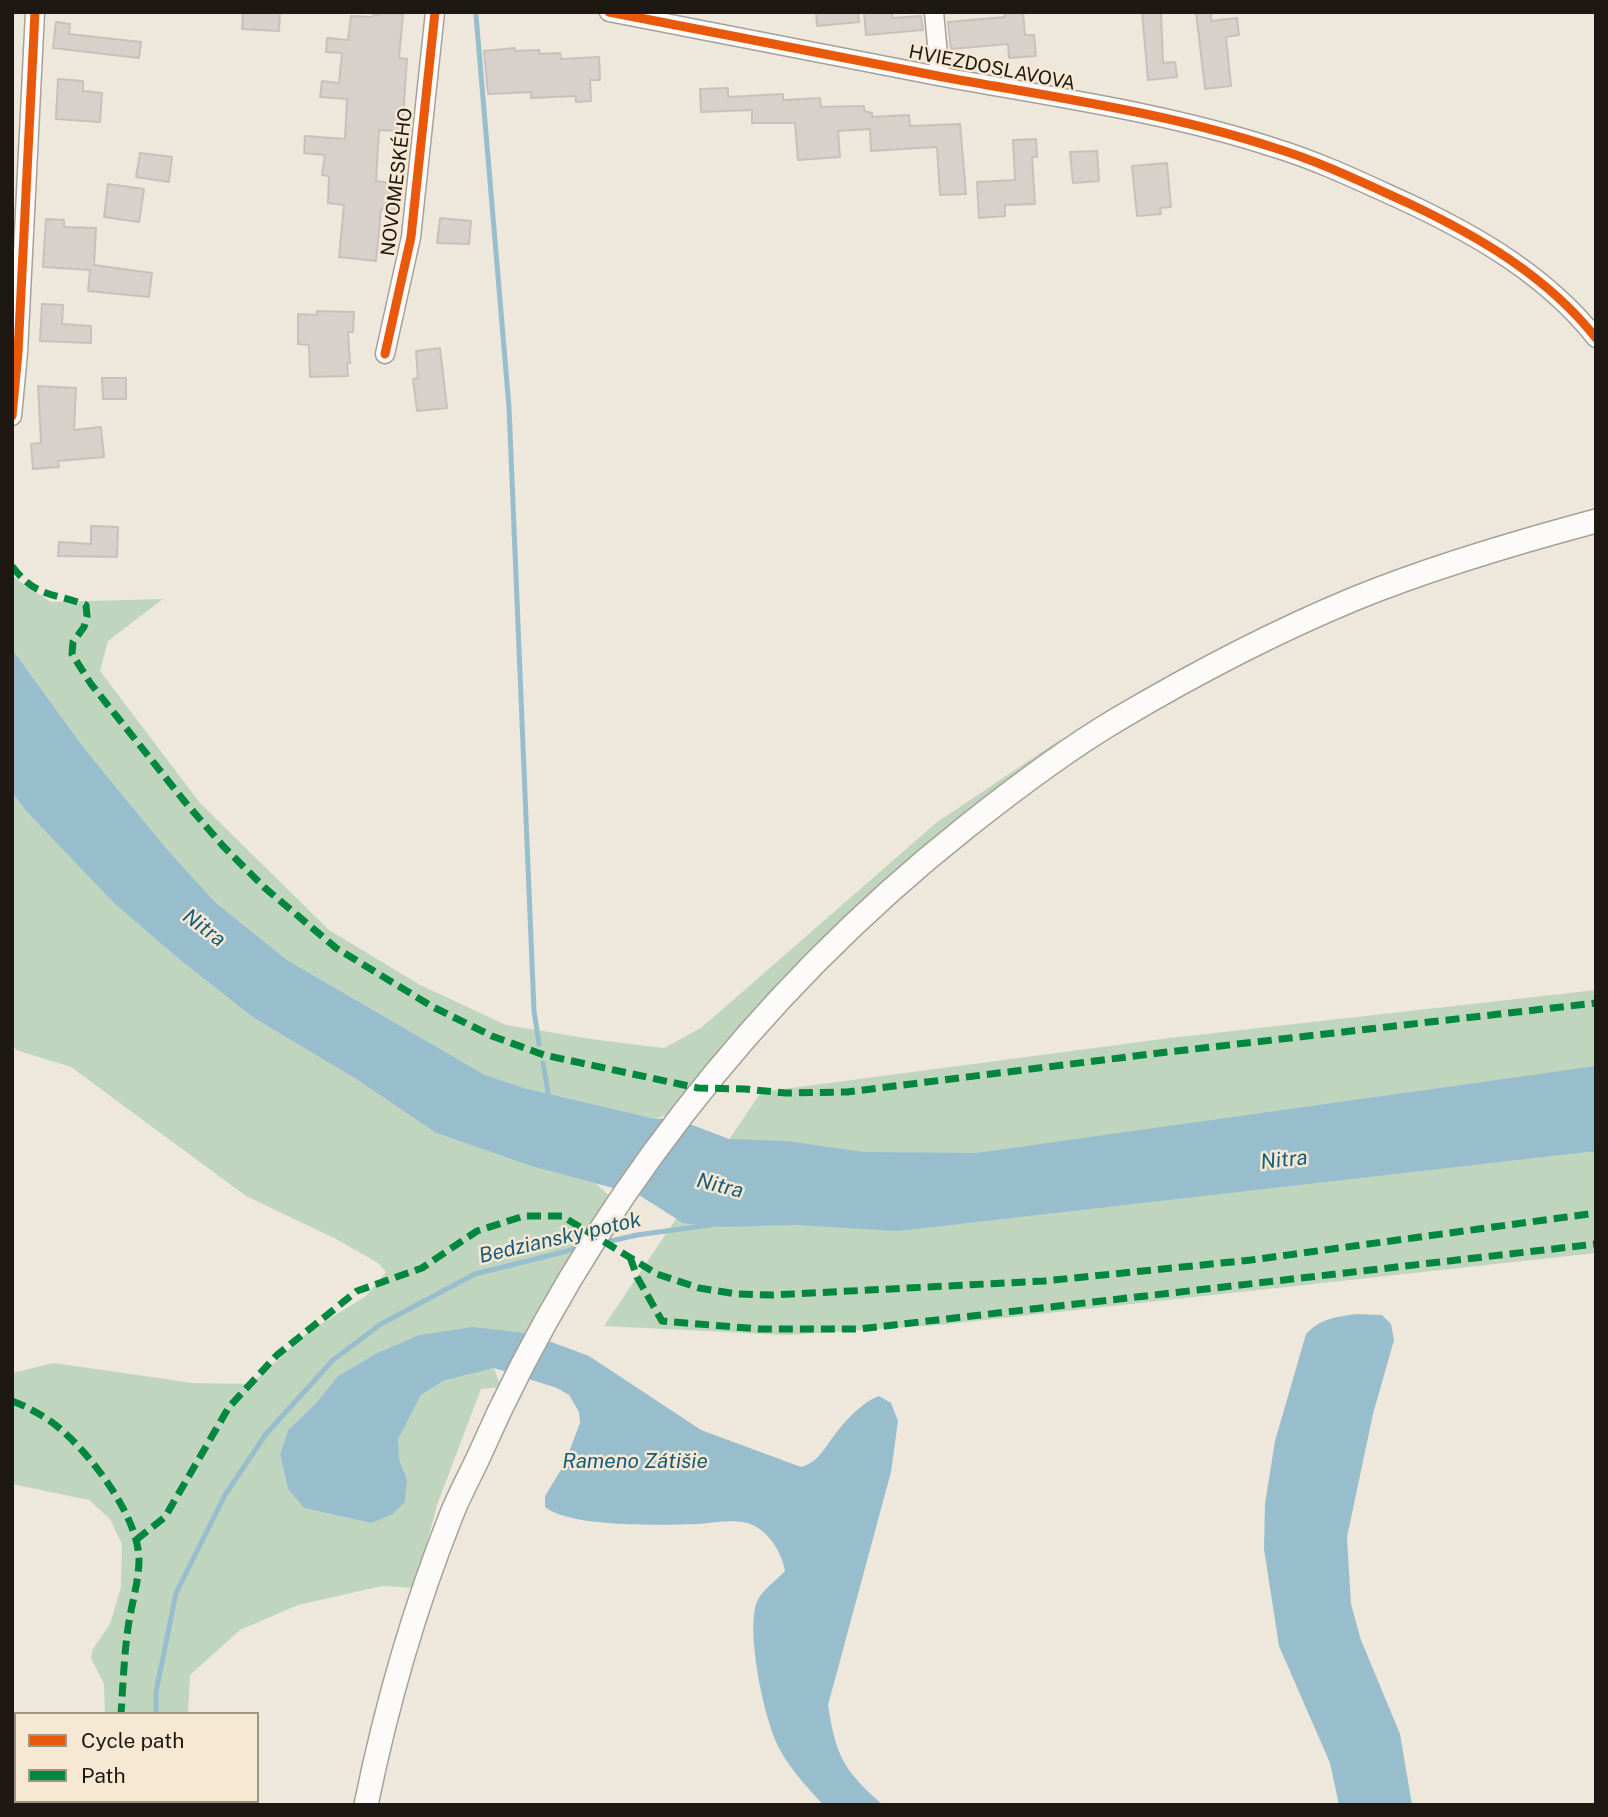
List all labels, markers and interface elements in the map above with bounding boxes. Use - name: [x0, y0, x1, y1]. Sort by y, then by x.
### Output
- street label: HVIEZDOSLAVOVA: [907, 41, 1077, 95]
- street label: NOVOMESKÉHO: [377, 107, 417, 257]
- water label: Nitra: [178, 904, 230, 952]
- water label: Nitra: [1259, 1145, 1309, 1175]
- water label: Nitra: [694, 1168, 746, 1204]
- water label: Bedziansky potok: [476, 1207, 644, 1269]
- water label: Rameno Zátišie: [562, 1449, 708, 1475]
- legend: [14, 1712, 259, 1803]
- text: Cycle path: [81, 1728, 184, 1753]
- text: Path: [81, 1763, 126, 1788]

